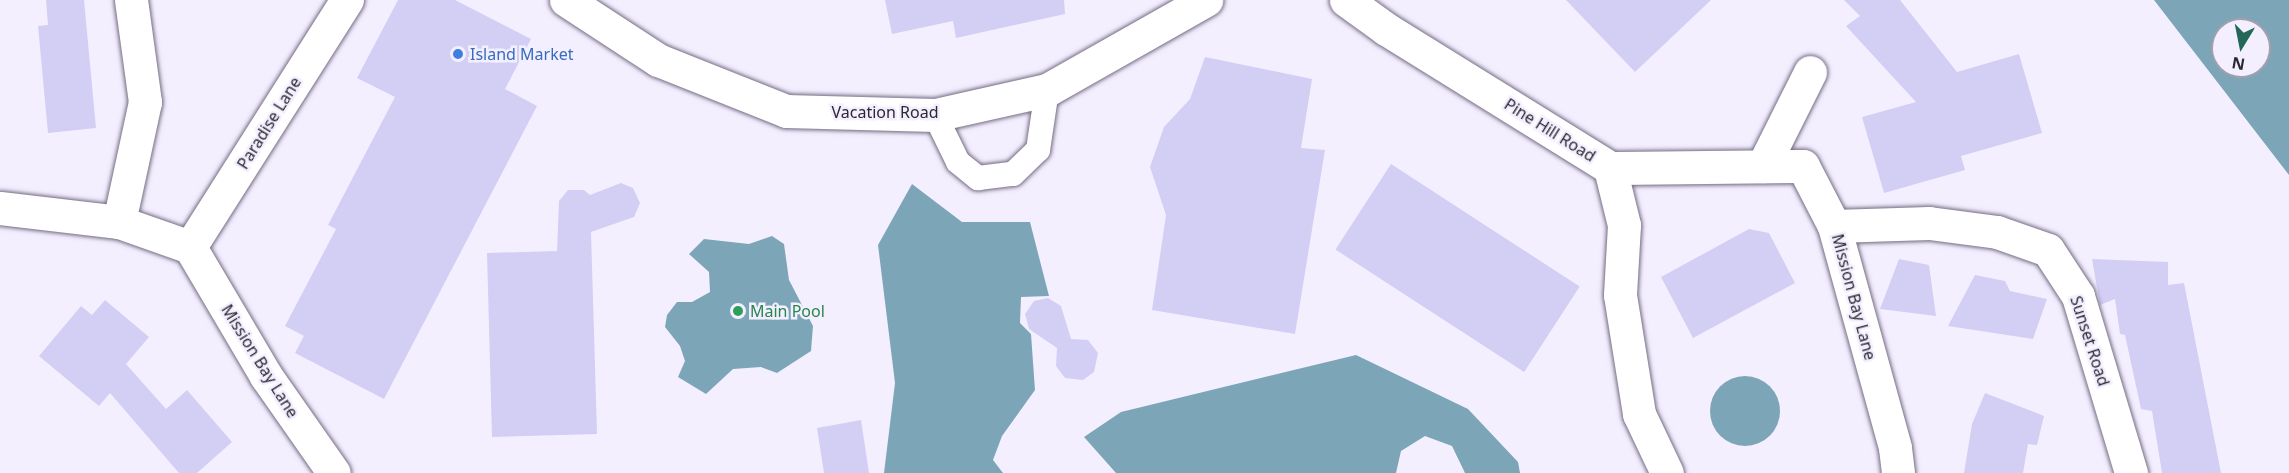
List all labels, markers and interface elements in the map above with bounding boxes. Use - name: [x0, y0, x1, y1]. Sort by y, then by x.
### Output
- north arrow: [2211, 18, 2271, 78]
- place label: Island Market: [470, 44, 574, 64]
- marker: Island Market: [451, 47, 465, 61]
- text: N: [2230, 52, 2247, 76]
- street label: Paradise Lane: [233, 73, 305, 173]
- street label: Pine Hill Road: [1501, 94, 1599, 166]
- street label: Vacation Road: [832, 102, 938, 122]
- street label: Mission Bay Lane: [1828, 232, 1880, 362]
- street label: Sunset Road: [2066, 294, 2114, 388]
- street label: Mission Bay Lane: [217, 301, 303, 421]
- place label: Main Pool: [750, 301, 825, 321]
- marker: Main Pool: [731, 304, 745, 318]

